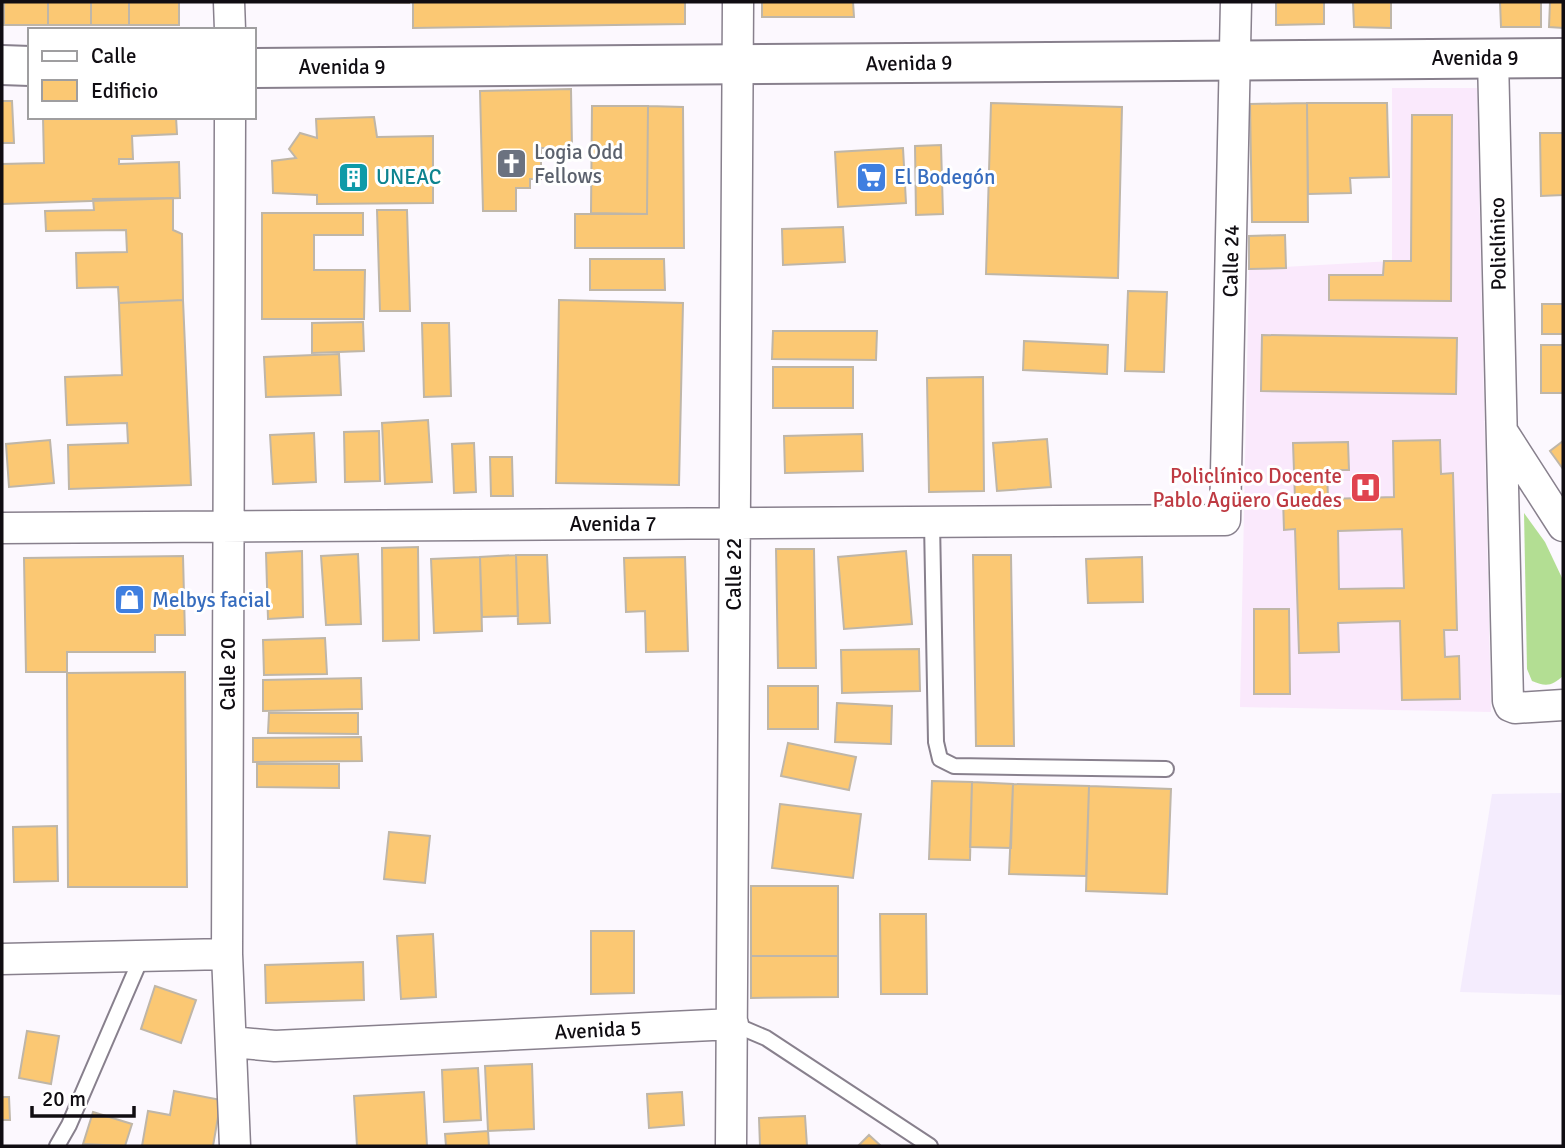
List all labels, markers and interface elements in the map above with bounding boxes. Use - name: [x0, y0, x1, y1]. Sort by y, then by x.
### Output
- legend: [28, 28, 256, 119]
- text: Calle: [91, 43, 137, 69]
- street label: Avenida 9: [1431, 45, 1519, 71]
- street label: Avenida 9: [865, 49, 953, 77]
- street label: Avenida 9: [298, 54, 386, 80]
- text: Edificio: [91, 78, 158, 104]
- place label: Logia Odd Fellows: [534, 139, 623, 189]
- church icon: Logia Odd Fellows: [494, 147, 528, 181]
- building icon: UNEAC: [336, 160, 370, 194]
- supermarket icon: El Bodegón: [854, 160, 888, 194]
- place label: UNEAC: [376, 164, 441, 190]
- place label: El Bodegón: [894, 164, 995, 190]
- street label: Policlínico: [1484, 197, 1512, 291]
- street label: Calle 24: [1217, 224, 1245, 298]
- place label: Policlínico Docente Pablo Agüero Guedes: [1152, 463, 1342, 513]
- hospital icon: Policlínico Docente Pablo Agüero Guedes: [1348, 471, 1382, 505]
- street label: Avenida 7: [569, 511, 657, 537]
- street label: Calle 22: [721, 538, 747, 610]
- shop icon: Melbys facial: [112, 583, 146, 617]
- place label: Melbys facial: [152, 587, 271, 613]
- street label: Calle 20: [215, 638, 241, 710]
- street label: Avenida 5: [554, 1015, 642, 1045]
- scale bar: [32, 1074, 133, 1118]
- text: 20 m: [42, 1086, 86, 1112]

